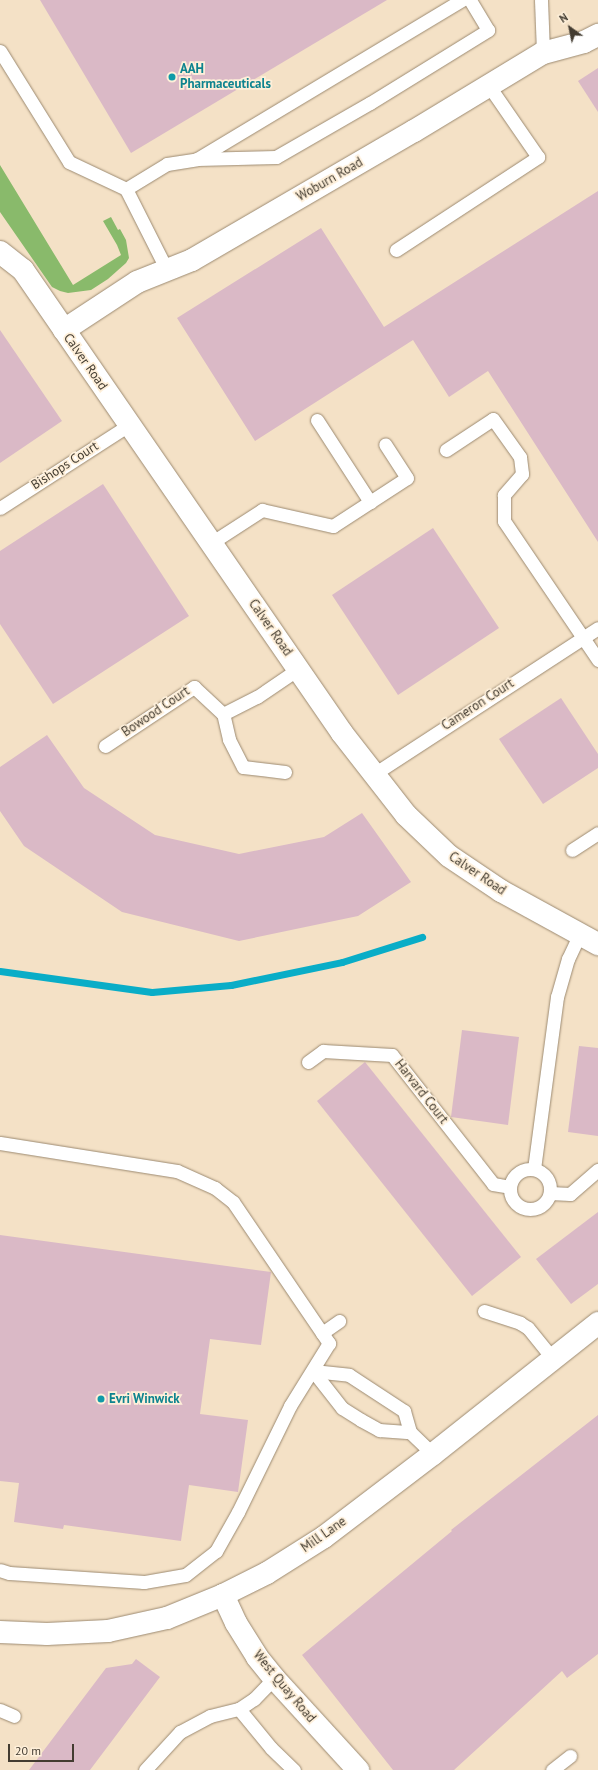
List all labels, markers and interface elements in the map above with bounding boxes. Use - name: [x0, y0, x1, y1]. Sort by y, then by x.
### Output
- north arrow: [550, 8, 590, 48]
- text: N: [557, 10, 570, 26]
- place label: AAH Pharmaceuticals: [180, 62, 271, 93]
- marker: AAH Pharmaceuticals: [167, 72, 177, 82]
- street label: Woburn Road: [294, 155, 366, 205]
- street label: Calver Road: [60, 331, 110, 393]
- street label: Bishops Court: [29, 439, 101, 493]
- street label: Calver Road: [245, 597, 295, 659]
- street label: Cameron Court: [439, 676, 517, 734]
- street label: Bowood Court: [119, 684, 193, 740]
- street label: Calver Road: [445, 849, 509, 899]
- street label: Harvard Court: [391, 1057, 451, 1127]
- place label: Evri Winwick: [109, 1391, 180, 1407]
- marker: Evri Winwick: [96, 1394, 106, 1404]
- street label: Mill Lane: [298, 1514, 350, 1556]
- street label: West Quay Road: [249, 1648, 319, 1726]
- scale bar: [10, 1736, 76, 1762]
- text: 20 m: [15, 1743, 41, 1758]

